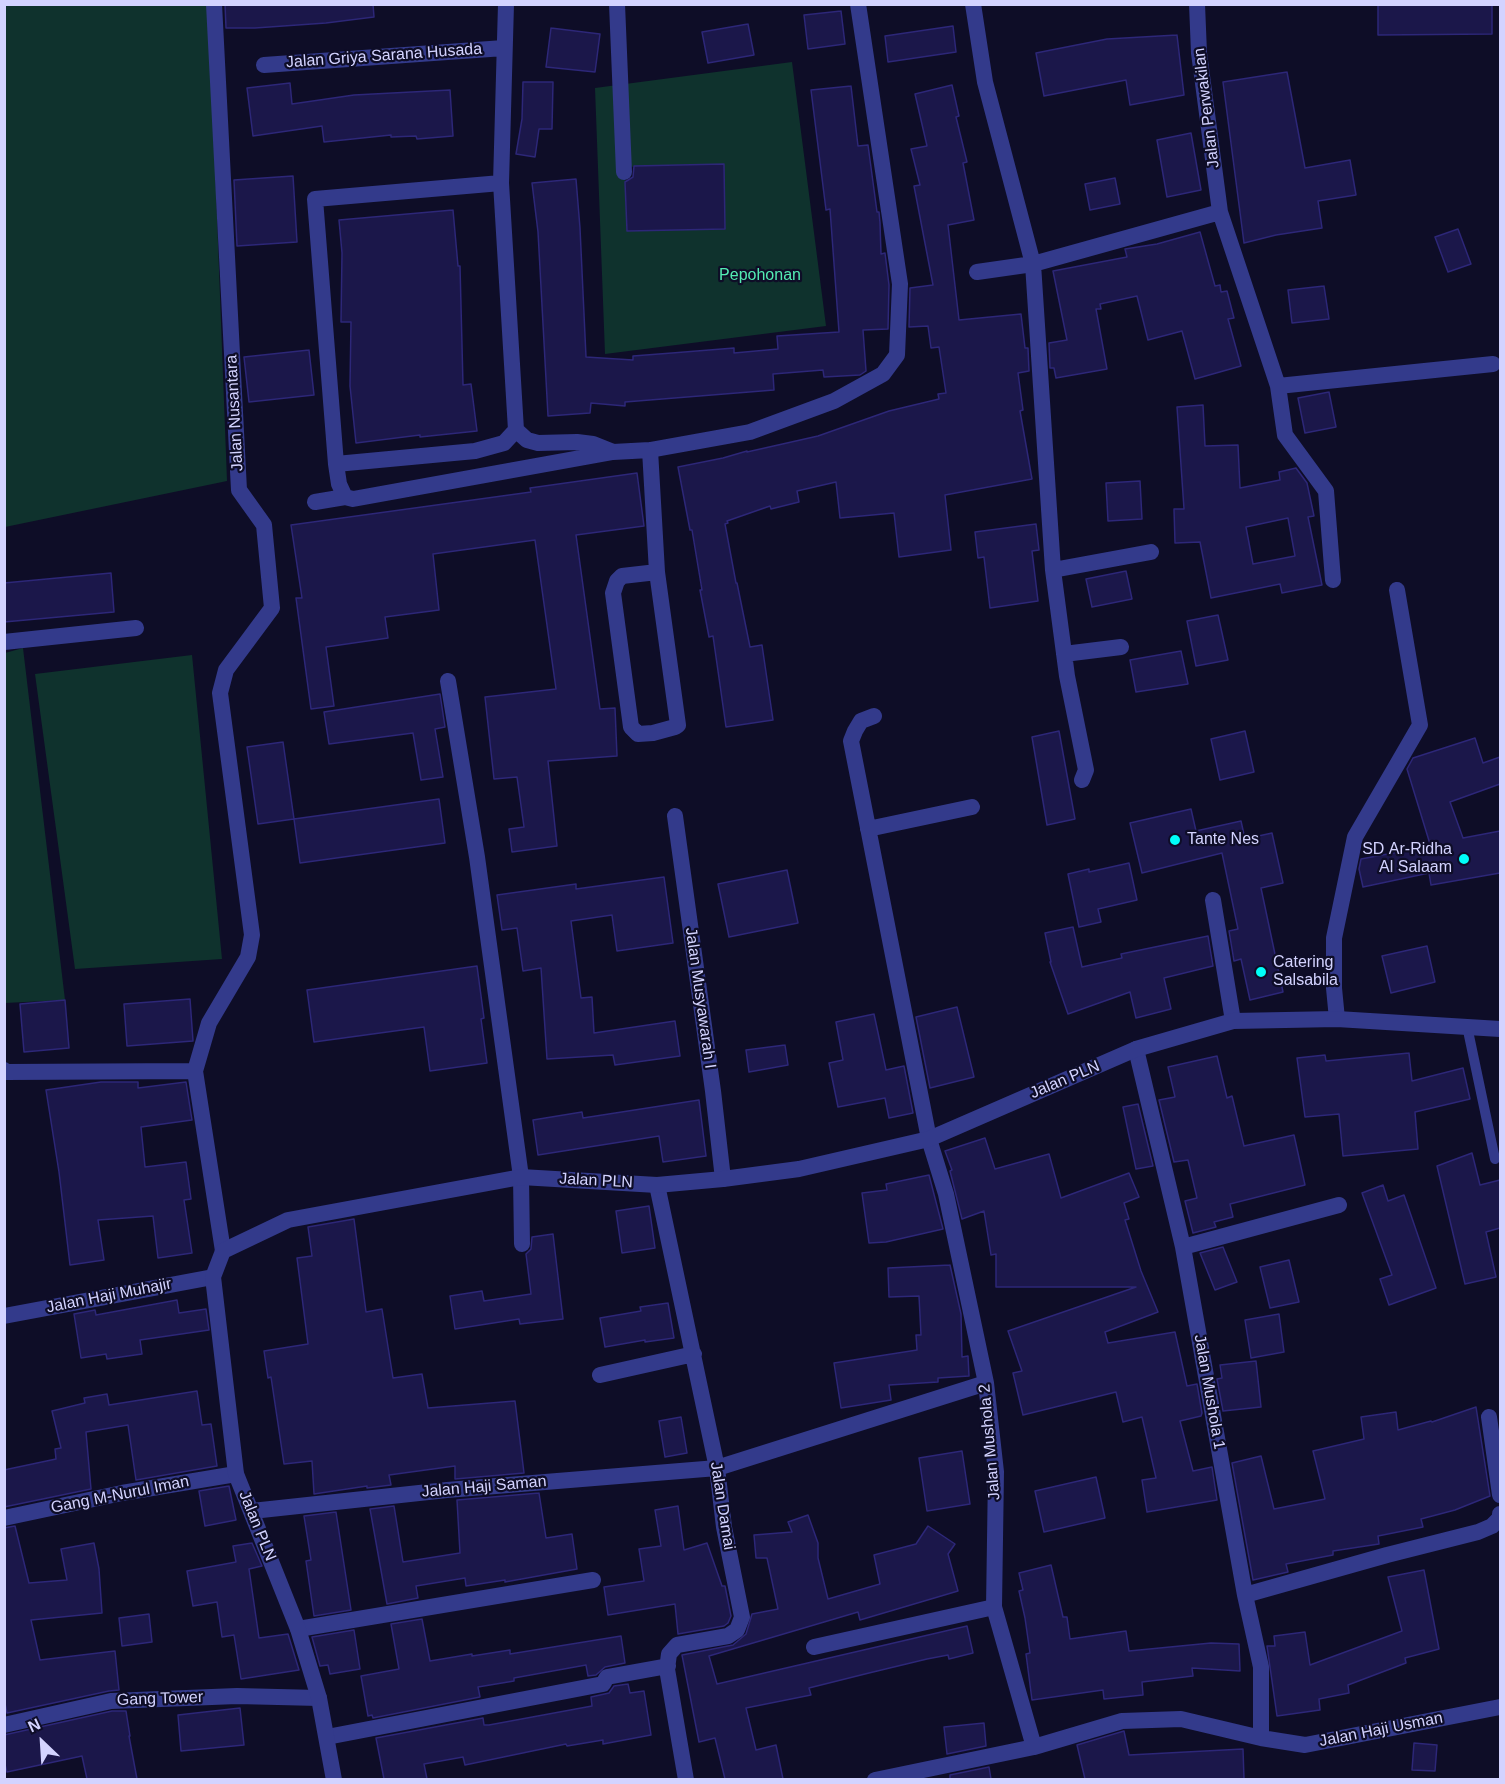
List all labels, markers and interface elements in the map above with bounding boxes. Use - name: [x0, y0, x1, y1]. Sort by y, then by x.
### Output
- street label: Jalan Griya Sarana Husada: [285, 40, 483, 72]
- street label: Jalan Perwakilan: [1190, 47, 1224, 169]
- park label: Pepohonan: [719, 266, 801, 286]
- street label: Jalan Nusantara: [222, 354, 248, 472]
- place label: Tante Nes: [1187, 830, 1259, 850]
- marker: Tante Nes: [1168, 833, 1182, 847]
- place label: SD Ar-Ridha Al Salaam: [1362, 840, 1452, 878]
- marker: SD Ar-Ridha Al Salaam: [1457, 852, 1471, 866]
- street label: Jalan Musyawarah I: [681, 926, 719, 1070]
- place label: Catering Salsabila: [1273, 953, 1338, 991]
- marker: Catering Salsabila: [1254, 965, 1268, 979]
- street label: Jalan PLN: [1027, 1057, 1103, 1103]
- street label: Jalan PLN: [559, 1169, 633, 1193]
- street label: Jalan Haji Muhajir: [45, 1274, 173, 1318]
- street label: Jalan Mushola 1: [1189, 1333, 1229, 1451]
- street label: Jalan Mushola 2: [975, 1383, 1005, 1501]
- street label: Jalan Damai: [706, 1461, 738, 1551]
- street label: Gang M-Nurul Iman: [49, 1472, 191, 1518]
- street label: Jalan Haji Saman: [421, 1472, 547, 1502]
- street label: Jalan PLN: [234, 1488, 280, 1564]
- street label: Gang Tower: [117, 1688, 203, 1710]
- street label: Jalan Haji Usman: [1318, 1709, 1444, 1751]
- north arrow: [12, 1712, 72, 1772]
- text: N: [25, 1715, 43, 1735]

